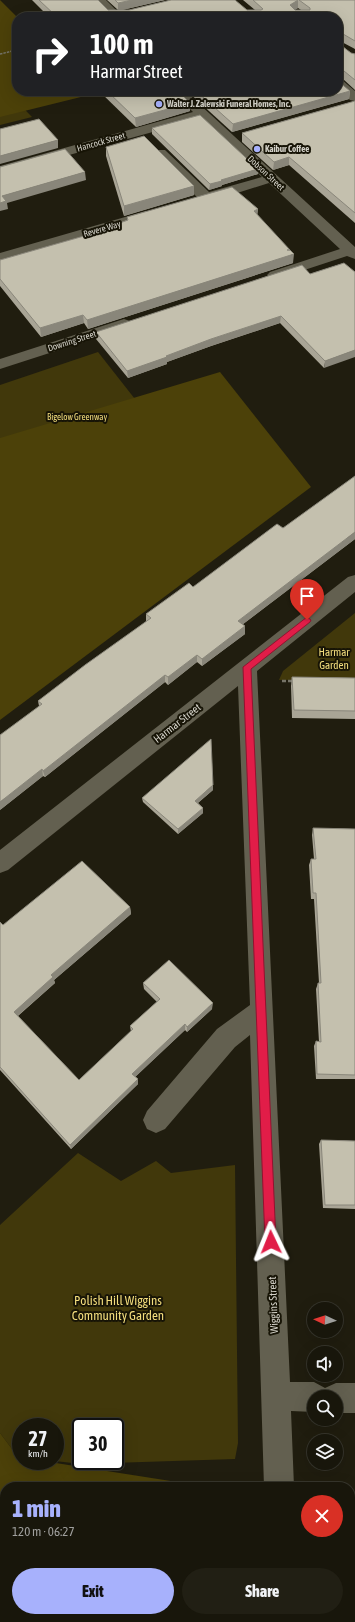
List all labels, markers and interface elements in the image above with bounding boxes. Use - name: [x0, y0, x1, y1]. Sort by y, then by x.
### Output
- icon: right: [24, 28, 76, 80]
- text: 100 m: [90, 28, 153, 60]
- text: Harmar Street: [90, 61, 183, 82]
- marker: Walter J. Zalewski Funeral Homes, Inc.: [154, 99, 164, 109]
- place label: Walter J. Zalewski Funeral Homes, Inc.: [166, 99, 291, 109]
- street label: Hancock Street: [76, 130, 127, 154]
- marker: Kaibur Coffee: [252, 144, 262, 154]
- place label: Kaibur Coffee: [265, 144, 309, 154]
- street label: Dobson Street: [246, 154, 287, 193]
- street label: Revere Way: [82, 219, 122, 239]
- street label: Downing Street: [47, 328, 98, 354]
- park label: Bigelow Greenway: [47, 412, 107, 422]
- pin: [290, 579, 324, 620]
- icon: arrive: [296, 585, 318, 607]
- park label: Harmar Garden: [318, 646, 350, 671]
- street label: Harmar Street: [151, 701, 203, 745]
- position arrow: [250, 1221, 292, 1263]
- street label: Wiggins Street: [266, 1276, 280, 1334]
- park label: Polish Hill Wiggins Community Garden: [72, 1293, 164, 1323]
- north arrow: [307, 1302, 343, 1338]
- map controls: [307, 1302, 343, 1470]
- button: sound: [307, 1346, 343, 1382]
- button: search: [307, 1390, 343, 1426]
- speed limit sign: 30: [72, 1418, 124, 1470]
- text: 27: [29, 1427, 47, 1450]
- button: layers: [307, 1434, 343, 1470]
- text: km/h: [28, 1448, 48, 1459]
- text: 1 min: [12, 1495, 61, 1522]
- button: close: [301, 1495, 343, 1537]
- text: 120 m · 06:27: [12, 1524, 75, 1539]
- button: Exit: [12, 1568, 174, 1614]
- button: Share: [182, 1568, 343, 1614]

